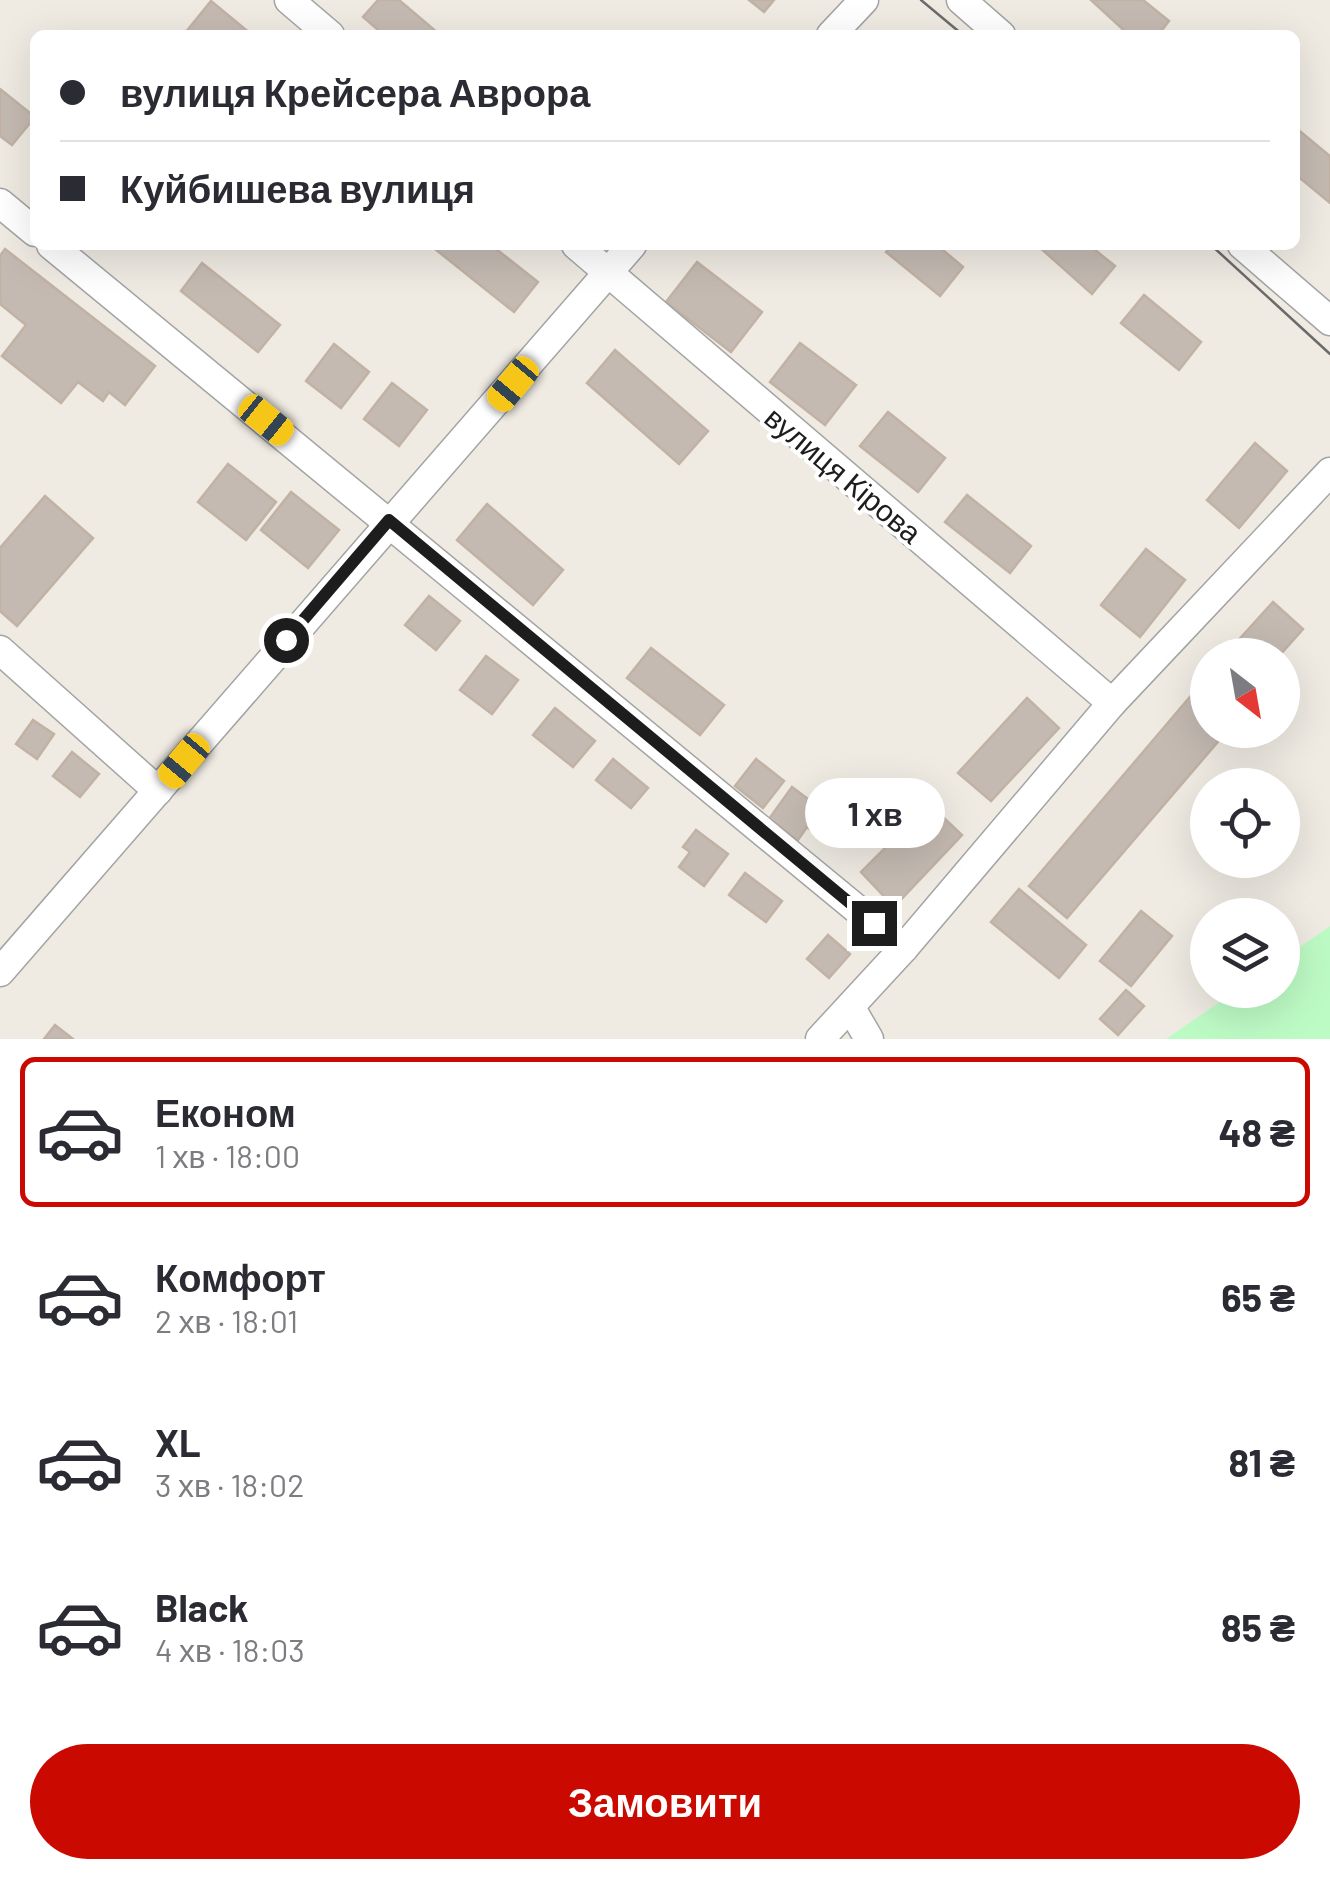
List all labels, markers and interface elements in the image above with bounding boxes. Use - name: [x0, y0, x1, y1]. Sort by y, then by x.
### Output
- text: вулиця Крейсера Аврора: [120, 69, 590, 115]
- text: Куйбишева вулиця: [120, 165, 475, 211]
- car: [482, 351, 544, 417]
- car: [233, 389, 299, 451]
- street label: вулиця Кірова: [758, 398, 930, 550]
- route start: [264, 618, 309, 663]
- north arrow: [1190, 638, 1300, 748]
- map controls: [1190, 638, 1300, 1008]
- car: [153, 728, 215, 794]
- button: locate: [1190, 768, 1300, 878]
- callout: 1 хв: [804, 778, 944, 848]
- text: 1 хв: [847, 794, 903, 832]
- button: layers: [1190, 898, 1300, 1008]
- route end: [852, 901, 897, 946]
- icon: car: [35, 1087, 125, 1177]
- text: Економ: [155, 1089, 296, 1135]
- text: 48 ₴: [1219, 1109, 1295, 1155]
- text: 1 хв · 18:00: [155, 1136, 300, 1174]
- icon: car: [35, 1252, 125, 1342]
- text: Комфорт: [155, 1254, 326, 1300]
- text: 65 ₴: [1221, 1274, 1295, 1320]
- text: 2 хв · 18:01: [155, 1301, 298, 1339]
- icon: car: [35, 1417, 125, 1507]
- text: XL: [155, 1419, 201, 1465]
- text: 81 ₴: [1228, 1439, 1295, 1485]
- text: 3 хв · 18:02: [155, 1465, 304, 1503]
- icon: car: [35, 1582, 125, 1672]
- text: Black: [155, 1584, 249, 1630]
- text: 85 ₴: [1221, 1604, 1295, 1650]
- text: 4 хв · 18:03: [155, 1630, 305, 1668]
- button: Замовити: [30, 1744, 1300, 1859]

